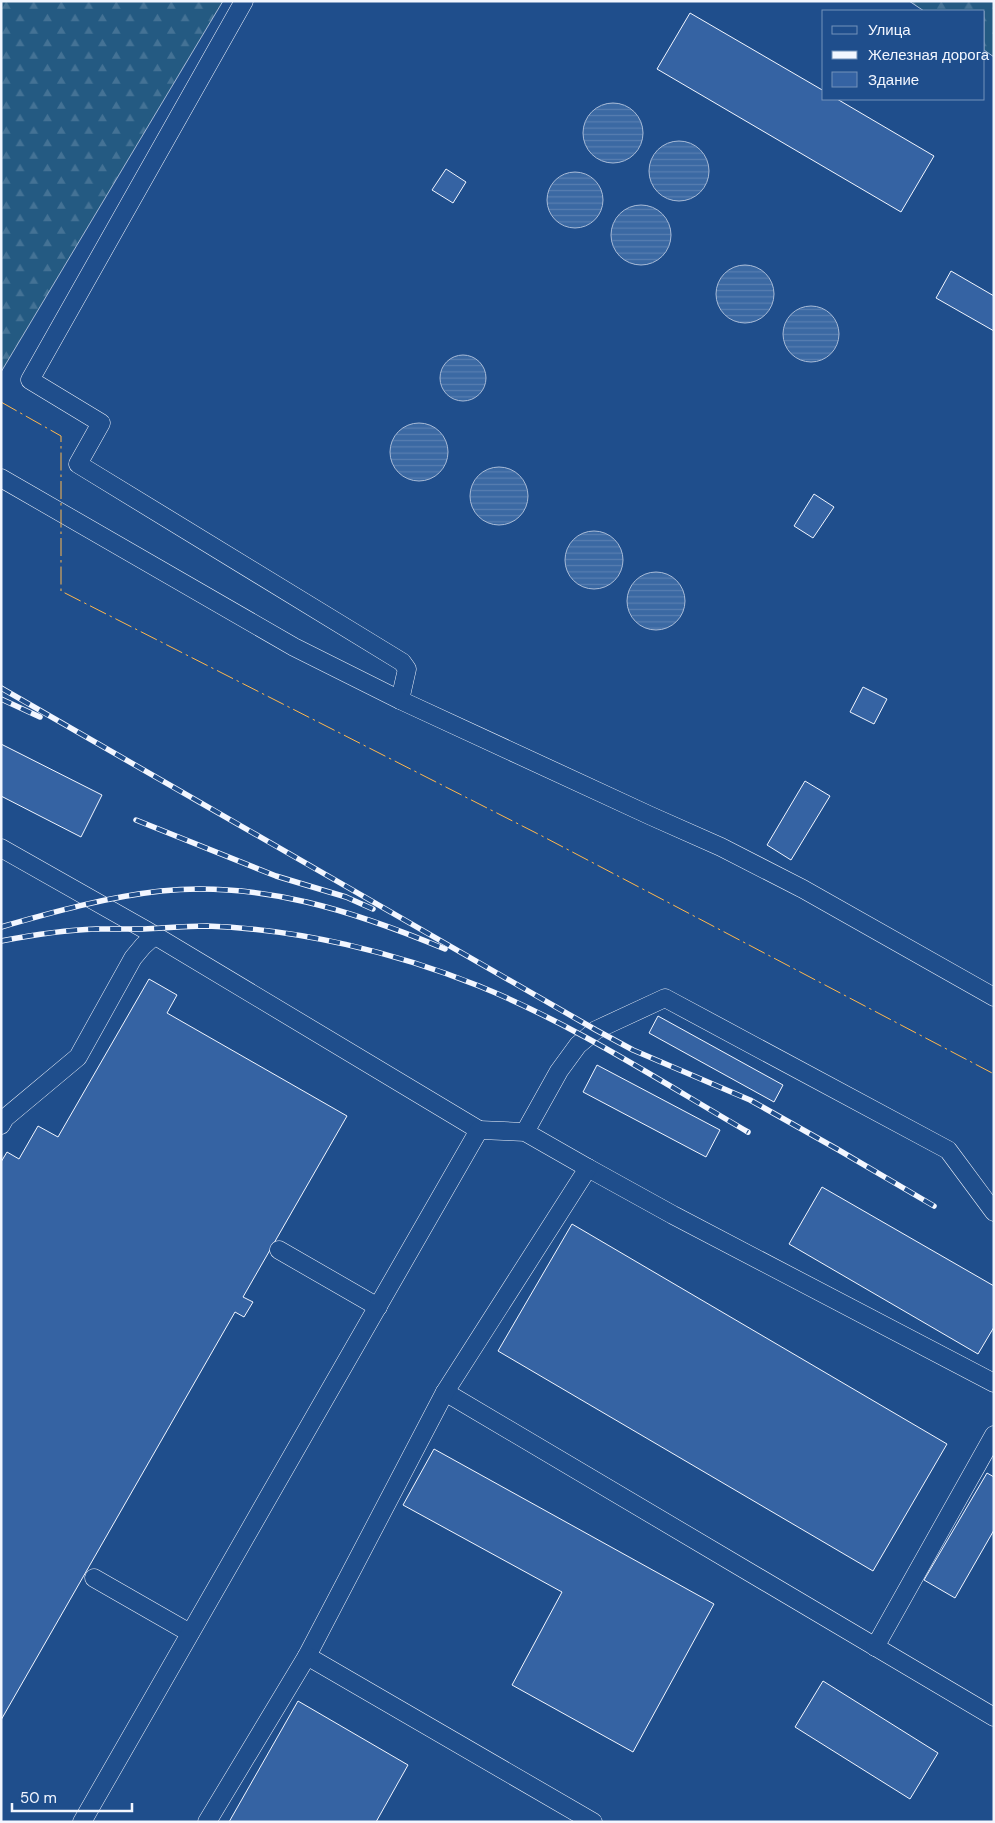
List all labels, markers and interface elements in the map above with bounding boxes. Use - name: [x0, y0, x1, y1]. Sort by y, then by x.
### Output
- legend: [822, 10, 985, 100]
- text: Улица: [868, 20, 911, 40]
- text: Железная дорога: [868, 45, 990, 65]
- text: Здание: [868, 70, 919, 90]
- scale bar: [12, 1780, 132, 1812]
- text: 50 m: [20, 1788, 57, 1808]

